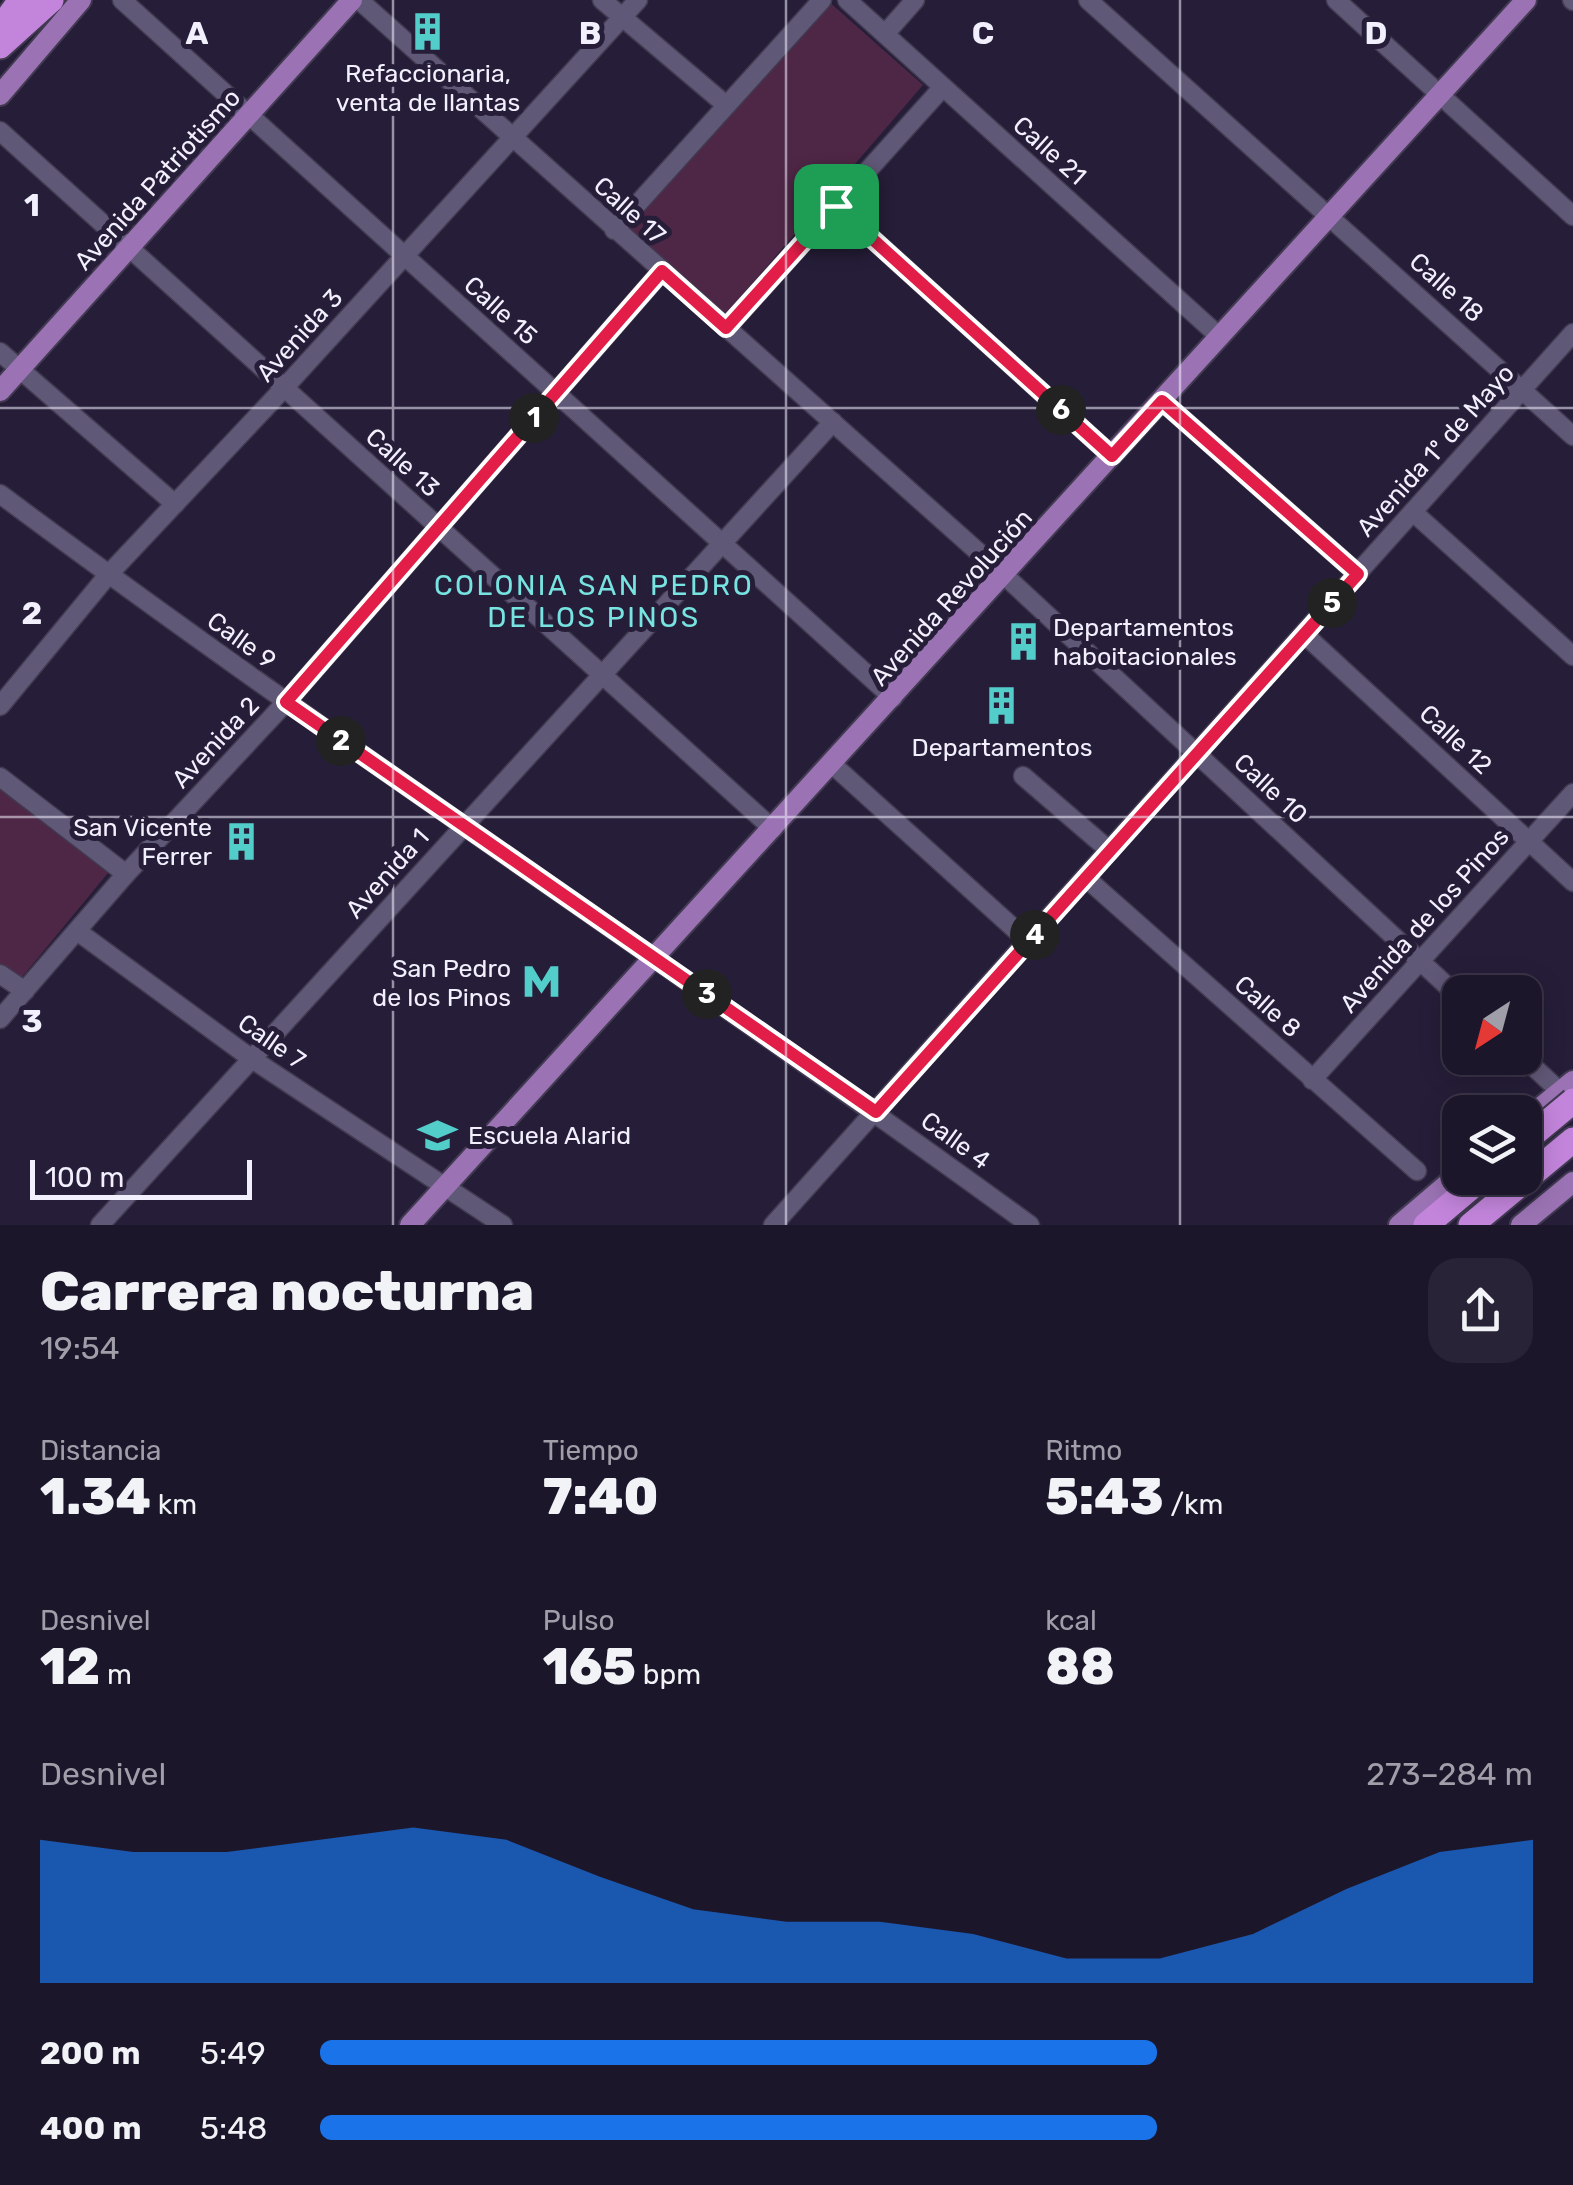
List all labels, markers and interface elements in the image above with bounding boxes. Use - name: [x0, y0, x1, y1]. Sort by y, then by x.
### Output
- building icon: Refaccionaria, venta de llantas: [407, 11, 449, 53]
- text: A: [186, 14, 209, 52]
- text: B: [579, 14, 601, 52]
- text: C: [972, 14, 994, 52]
- text: D: [1365, 14, 1387, 52]
- place label: Refaccionaria, venta de llantas: [336, 59, 520, 117]
- street label: Avenida Patriotismo: [68, 83, 246, 276]
- street label: Calle 21: [1007, 110, 1092, 191]
- pin: [794, 164, 879, 249]
- street label: Calle 17: [588, 171, 672, 250]
- icon: arrive: [809, 179, 864, 234]
- text: 1: [24, 186, 40, 224]
- street label: Calle 18: [1404, 247, 1490, 328]
- street label: Calle 15: [458, 270, 543, 351]
- street label: Avenida 3: [250, 283, 348, 388]
- street label: Avenida 1º de Mayo: [1351, 358, 1520, 542]
- pin: 6: [1036, 385, 1086, 435]
- pin: 1: [509, 393, 559, 443]
- text: 6: [1052, 393, 1070, 426]
- text: 1: [527, 401, 541, 434]
- street label: Calle 13: [360, 422, 445, 503]
- street label: Avenida Revolución: [865, 503, 1038, 692]
- district label: COLONIA SAN PEDRO DE LOS PINOS: [434, 569, 754, 634]
- pin: 5: [1307, 578, 1357, 628]
- text: 5: [1323, 586, 1341, 619]
- text: 2: [22, 594, 42, 632]
- street label: Calle 9: [202, 606, 282, 675]
- place label: Departamentos haboitacionales: [1053, 613, 1237, 671]
- building icon: Departamentos haboitacionales: [1002, 620, 1044, 662]
- building icon: Departamentos: [981, 685, 1023, 727]
- street label: Avenida 2: [166, 691, 265, 794]
- street label: Calle 12: [1414, 699, 1498, 780]
- pin: 2: [316, 716, 366, 766]
- text: 2: [332, 724, 350, 757]
- place label: Departamentos: [911, 733, 1093, 762]
- street label: Calle 10: [1228, 747, 1313, 829]
- place label: San Vicente Ferrer: [73, 813, 212, 871]
- building icon: San Vicente Ferrer: [221, 820, 263, 862]
- street label: Avenida de los Pinos: [1334, 822, 1515, 1018]
- street label: Avenida 1: [340, 823, 435, 924]
- pin: 4: [1010, 910, 1060, 960]
- text: 4: [1025, 918, 1045, 951]
- place label: San Pedro de los Pinos: [372, 954, 511, 1012]
- metro station icon: San Pedro de los Pinos: [520, 961, 562, 1003]
- pin: 3: [682, 969, 732, 1019]
- street label: Calle 8: [1229, 969, 1307, 1043]
- north arrow: [1442, 975, 1542, 1075]
- map controls: [1442, 975, 1542, 1195]
- text: 3: [698, 977, 716, 1010]
- text: 3: [21, 1002, 43, 1040]
- street label: Calle 7: [232, 1008, 311, 1075]
- button: layers: [1442, 1095, 1542, 1195]
- street label: Calle 4: [916, 1106, 996, 1175]
- school or university icon: Escuela Alarid: [417, 1114, 459, 1156]
- place label: Escuela Alarid: [468, 1121, 631, 1150]
- scale bar: [30, 1155, 252, 1200]
- text: 100 m: [45, 1161, 124, 1194]
- button: share: [1428, 1258, 1533, 1363]
- text: Carrera nocturna: [40, 1259, 534, 1324]
- text: 19:54: [40, 1329, 120, 1367]
- text: Distancia: [40, 1434, 161, 1467]
- text: Tiempo: [543, 1434, 639, 1467]
- text: Ritmo: [1045, 1434, 1122, 1467]
- text: 1.34: [40, 1467, 151, 1527]
- text: 7:40: [543, 1467, 658, 1527]
- text: 5:43: [1045, 1467, 1164, 1527]
- text: km: [151, 1488, 197, 1521]
- text: /km: [1164, 1488, 1223, 1521]
- text: Desnivel: [40, 1604, 150, 1637]
- text: Pulso: [543, 1604, 615, 1637]
- text: kcal: [1045, 1604, 1097, 1637]
- text: 12: [40, 1637, 100, 1697]
- text: 165: [543, 1637, 636, 1697]
- text: 88: [1045, 1637, 1115, 1697]
- text: m: [100, 1658, 132, 1691]
- text: bpm: [636, 1658, 701, 1691]
- text: Desnivel: [40, 1755, 166, 1793]
- text: 273–284 m: [1366, 1755, 1533, 1793]
- text: 200 m: [40, 2034, 140, 2072]
- text: 5:49: [200, 2034, 266, 2072]
- text: 400 m: [40, 2109, 142, 2147]
- text: 5:48: [200, 2109, 267, 2147]

